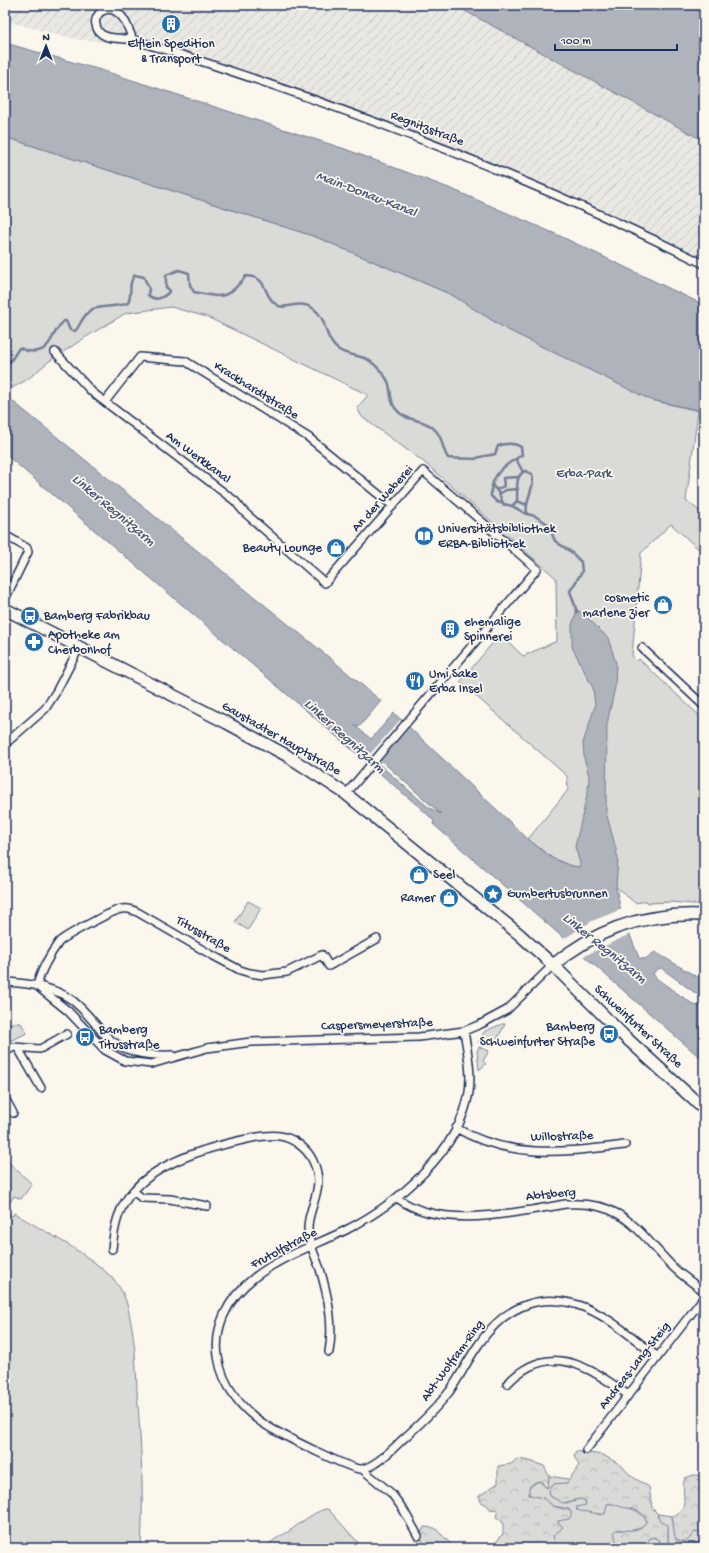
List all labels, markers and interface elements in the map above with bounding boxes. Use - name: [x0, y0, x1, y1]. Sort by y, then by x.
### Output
- building icon: Elflein Spedition & Transport: [160, 13, 182, 35]
- north arrow: [26, 26, 66, 66]
- scale bar: [555, 26, 677, 52]
- text: N: [42, 32, 50, 44]
- text: 100 m: [560, 35, 591, 49]
- place label: Elflein Spedition & Transport: [127, 37, 215, 67]
- street label: Regnitzstraße: [388, 108, 466, 150]
- water label: Main-Donau-Kanal: [313, 168, 420, 222]
- street label: Krackhardtstraße: [211, 359, 302, 423]
- street label: Am Werkkanal: [163, 429, 234, 487]
- street label: An der Weberei: [349, 462, 417, 535]
- park label: Erba-Park: [556, 467, 613, 482]
- water label: Linker Regnitzarm: [68, 471, 158, 551]
- place label: Universitätsbibliothek ERBA-Bibliothek: [438, 522, 557, 552]
- library icon: Universitätsbibliothek ERBA-Bibliothek: [413, 525, 435, 547]
- shop icon: Beauty Lounge: [325, 537, 347, 559]
- place label: Beauty Lounge: [242, 541, 322, 556]
- place label: cosmetic marlene zier: [583, 591, 650, 621]
- shop icon: cosmetic marlene zier: [652, 594, 674, 616]
- bus stop icon: Bamberg Fabrikbau: [19, 605, 41, 627]
- place label: Bamberg Fabrikbau: [43, 609, 150, 624]
- place label: ehemalige Spinnerei: [464, 615, 521, 645]
- building icon: ehemalige Spinnerei: [439, 618, 461, 640]
- place label: Apotheke am Cherbonhof: [48, 628, 120, 658]
- pharmacy icon: Apotheke am Cherbonhof: [23, 631, 45, 653]
- place label: Umi Sake Erba Insel: [429, 667, 483, 697]
- restaurant icon: Umi Sake Erba Insel: [404, 670, 426, 692]
- water label: Linker Regnitzarm: [300, 696, 388, 778]
- street label: Gaustadter Hauptstraße: [219, 699, 343, 779]
- shop icon: Seel: [408, 864, 430, 886]
- place label: Seel: [433, 868, 455, 883]
- place icon: Gumbertusbrunnen: [482, 883, 504, 905]
- shop icon: Ramer: [438, 887, 460, 909]
- place label: Gumbertusbrunnen: [507, 887, 609, 902]
- place label: Ramer: [400, 891, 436, 906]
- water label: Linker Regnitzarm: [559, 910, 650, 988]
- street label: Titusstraße: [172, 913, 233, 957]
- street label: Schweinfurter Straße: [591, 982, 686, 1072]
- street label: Caspersmeyerstraße: [321, 1016, 433, 1034]
- place label: Bamberg Schweinfurter Straße: [480, 1020, 595, 1050]
- place label: Bamberg Titusstraße: [98, 1023, 160, 1053]
- bus stop icon: Bamberg Schweinfurter Straße: [598, 1023, 620, 1045]
- bus stop icon: Bamberg Titusstraße: [74, 1026, 96, 1048]
- street label: Willostraße: [530, 1128, 594, 1146]
- street label: Abtsberg: [525, 1185, 577, 1205]
- street label: Frutolfstraße: [247, 1225, 320, 1273]
- street label: Abt-Wolfram-Ring: [418, 1317, 488, 1405]
- street label: Andreas-Lang-Steig: [596, 1319, 674, 1413]

